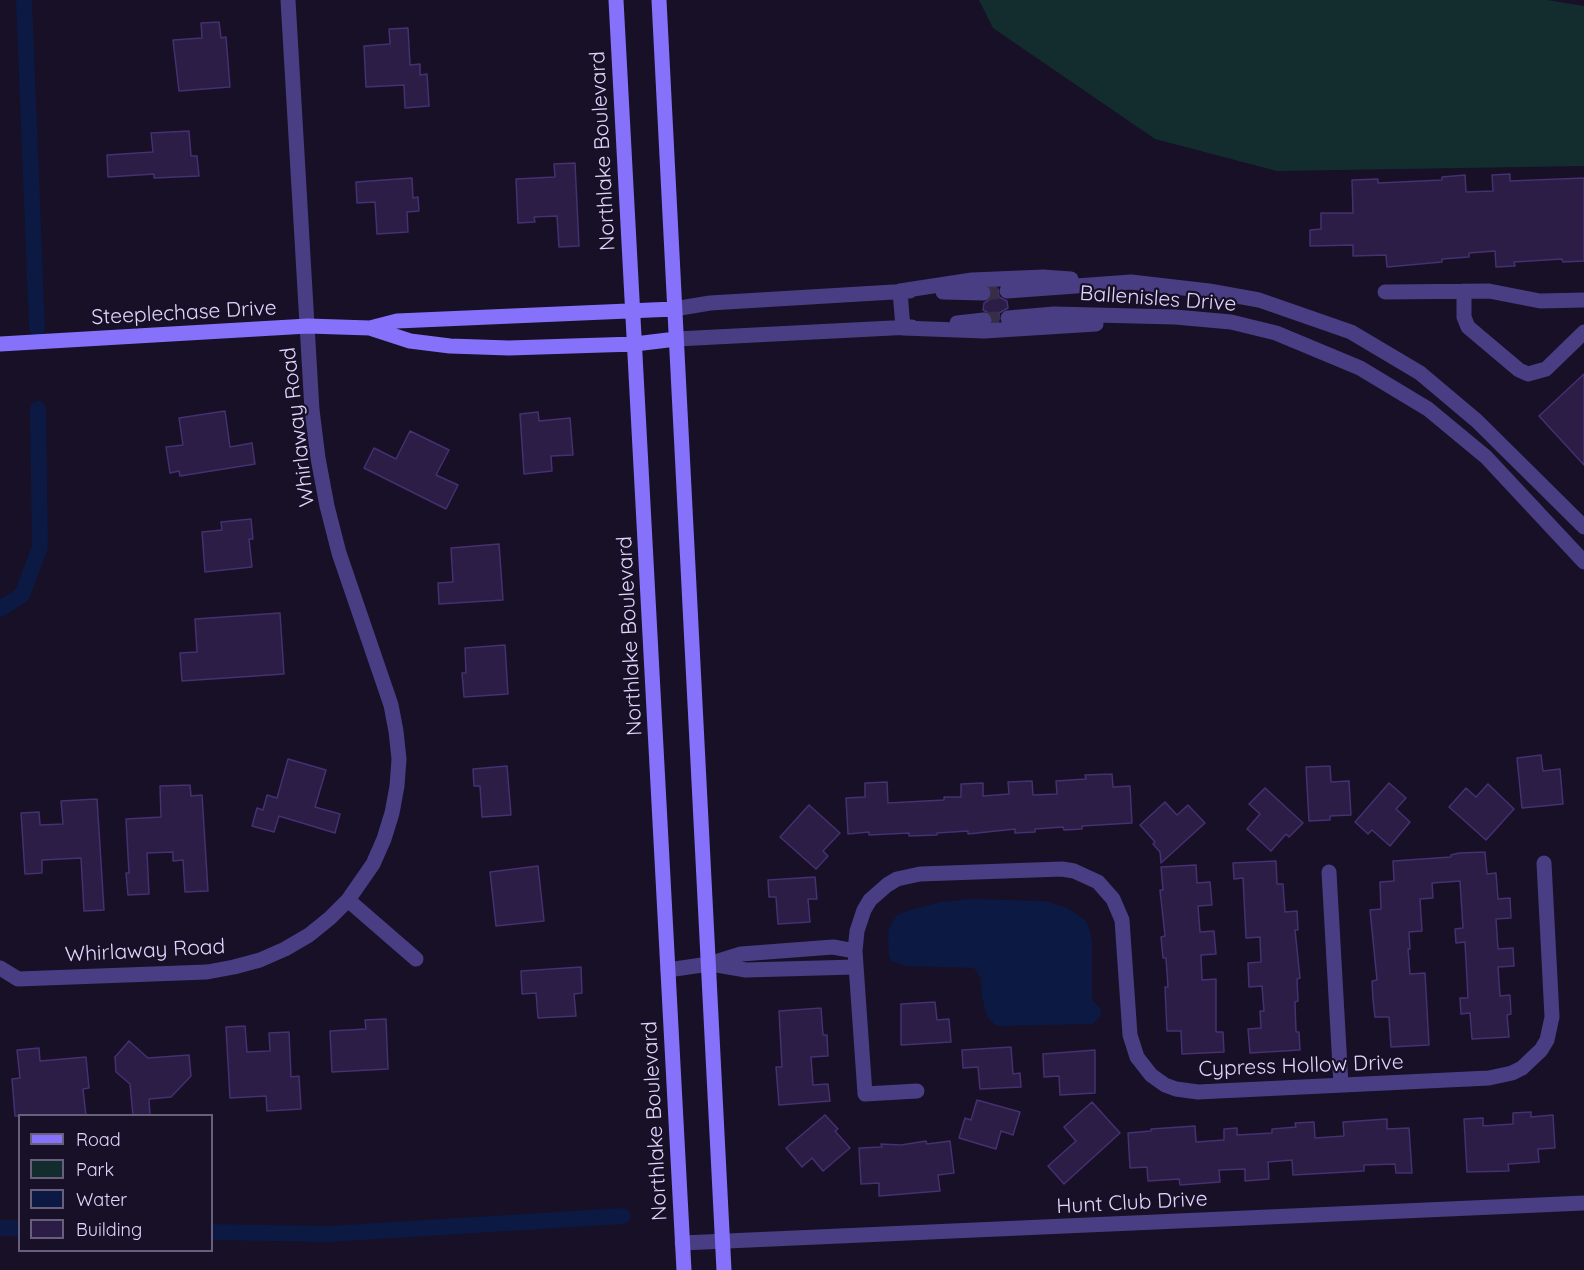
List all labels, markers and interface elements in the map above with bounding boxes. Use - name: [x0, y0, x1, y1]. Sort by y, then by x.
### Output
- street label: Northlake Boulevard: [585, 51, 621, 251]
- street label: Ballenisles Drive: [1079, 281, 1237, 317]
- street label: Steeplechase Drive: [91, 296, 277, 330]
- street label: Whirlaway Road: [276, 346, 320, 508]
- street label: Northlake Boulevard: [612, 536, 648, 736]
- street label: Whirlaway Road: [64, 934, 226, 968]
- street label: Northlake Boulevard: [637, 1021, 673, 1221]
- street label: Cypress Hollow Drive: [1198, 1050, 1404, 1082]
- legend: [18, 1114, 213, 1252]
- text: Road: [76, 1128, 121, 1151]
- text: Park: [76, 1158, 114, 1181]
- street label: Hunt Club Drive: [1056, 1186, 1208, 1220]
- text: Water: [76, 1188, 127, 1211]
- text: Building: [76, 1218, 142, 1241]

